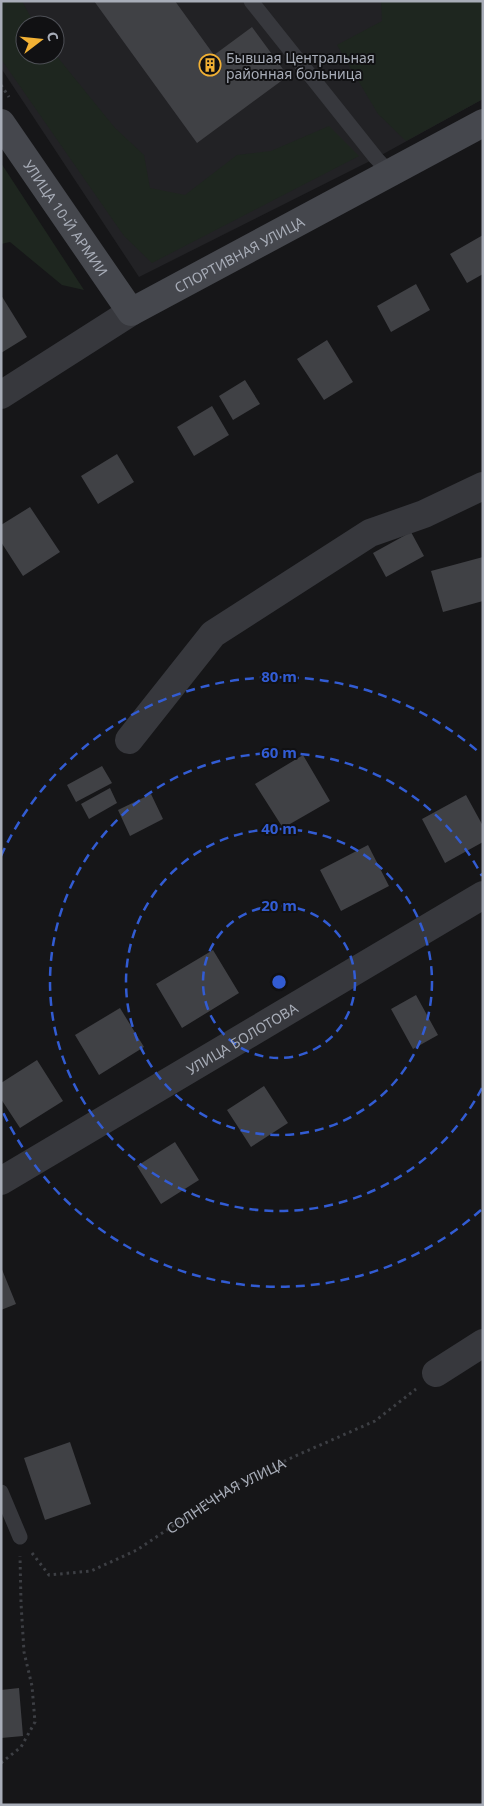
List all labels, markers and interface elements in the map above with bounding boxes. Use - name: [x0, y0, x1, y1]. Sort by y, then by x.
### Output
- north arrow: [15, 15, 65, 65]
- text: С: [43, 29, 63, 43]
- place label: Бывшая Центральная районная больница: [226, 48, 375, 83]
- building icon: Бывшая Центральная районная больница: [198, 53, 222, 77]
- street label: УЛИЦА 10-Й АРМИИ: [20, 156, 113, 279]
- street label: СПОРТИВНАЯ УЛИЦА: [171, 211, 307, 297]
- text: 80 m: [261, 666, 297, 686]
- text: 60 m: [261, 742, 297, 762]
- text: 40 m: [261, 818, 297, 838]
- text: 20 m: [261, 895, 297, 915]
- centre of rings: [270, 973, 288, 991]
- street label: УЛИЦА БОЛОТОВА: [183, 998, 301, 1078]
- street label: СОЛНЕЧНАЯ УЛИЦА: [162, 1453, 288, 1537]

